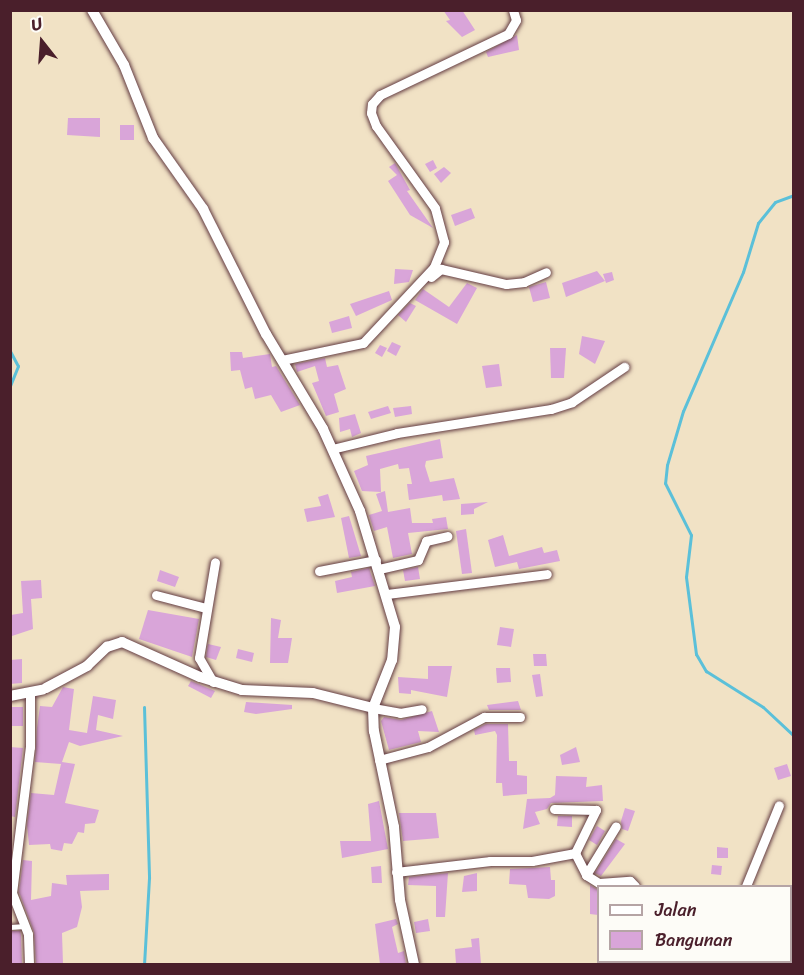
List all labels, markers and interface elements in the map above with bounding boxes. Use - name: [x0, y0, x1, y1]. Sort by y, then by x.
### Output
- text: U: [27, 9, 46, 40]
- north arrow: [12, 12, 72, 72]
- legend: [597, 885, 792, 963]
- text: Jalan: [655, 894, 696, 926]
- text: Bangunan: [655, 924, 732, 956]

